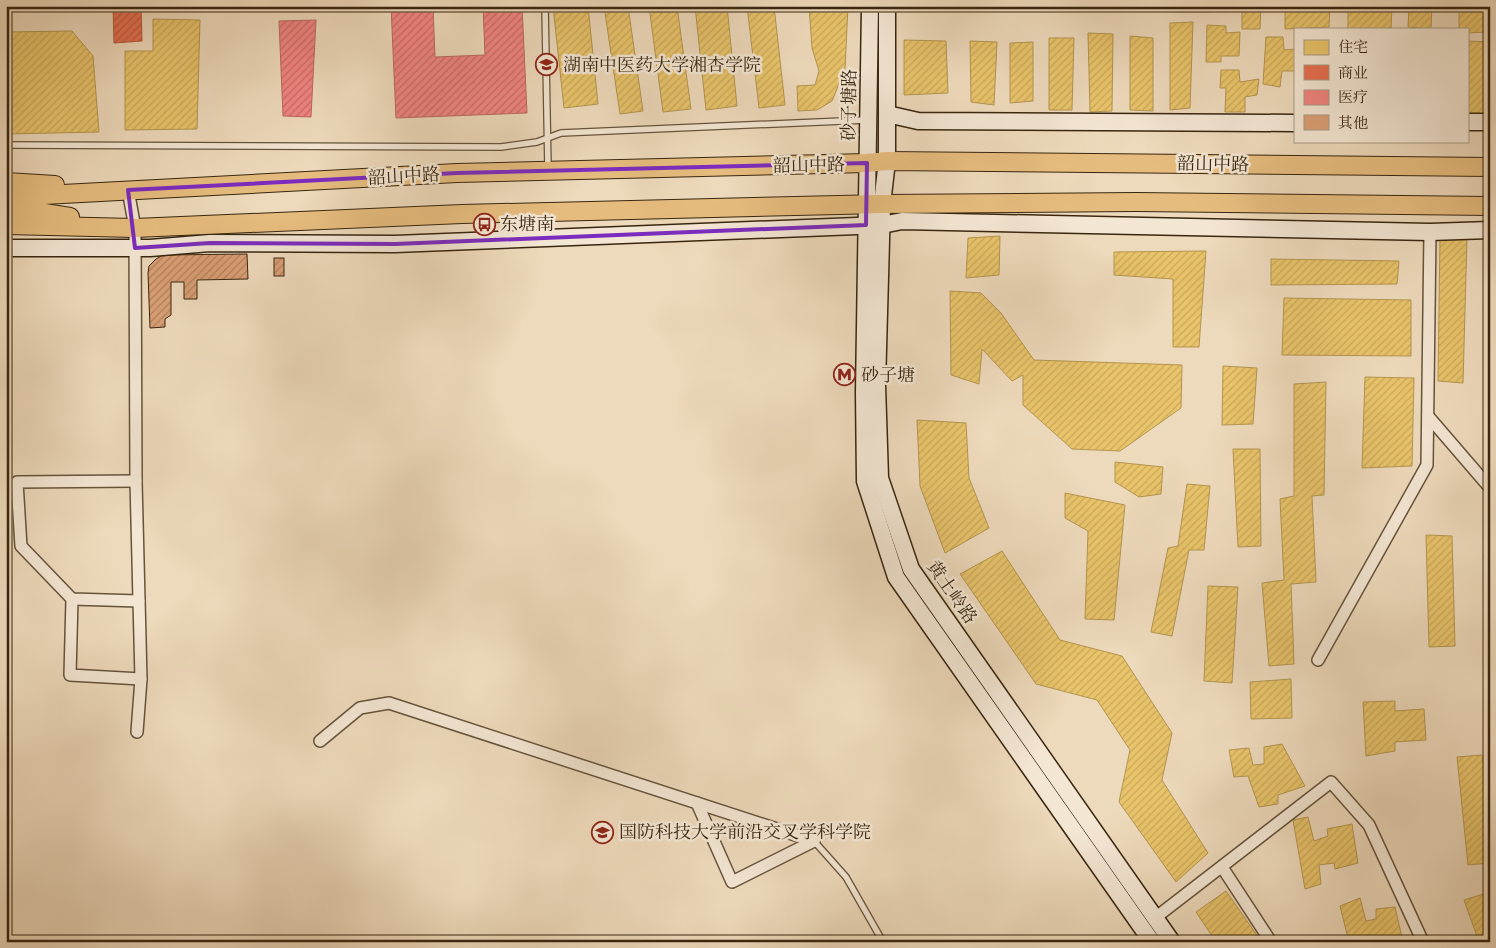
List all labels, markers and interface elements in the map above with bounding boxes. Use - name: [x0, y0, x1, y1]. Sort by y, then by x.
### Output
- legend: [1294, 28, 1468, 142]
- text: 住宅: [1338, 38, 1368, 59]
- school or university icon: 湖南中医药大学湘杏学院: [535, 53, 559, 77]
- place label: 湖南中医药大学湘杏学院: [563, 54, 761, 79]
- text: 商业: [1338, 64, 1368, 85]
- street label: 砂子塘路: [837, 69, 864, 141]
- text: 医疗: [1338, 88, 1368, 109]
- text: 其他: [1338, 114, 1368, 135]
- street label: 韶山中路: [1177, 152, 1249, 179]
- street label: 韶山中路: [773, 153, 845, 180]
- street label: 韶山中路: [367, 163, 441, 192]
- bus stop icon: 东塘南: [472, 212, 496, 236]
- place label: 东塘南: [500, 213, 554, 238]
- metro station icon: 砂子塘: [833, 363, 857, 387]
- place label: 砂子塘: [861, 364, 915, 389]
- street label: 黄土岭路: [920, 556, 982, 630]
- school or university icon: 国防科技大学前沿交叉学科学院: [591, 820, 615, 844]
- place label: 国防科技大学前沿交叉学科学院: [619, 821, 871, 846]

